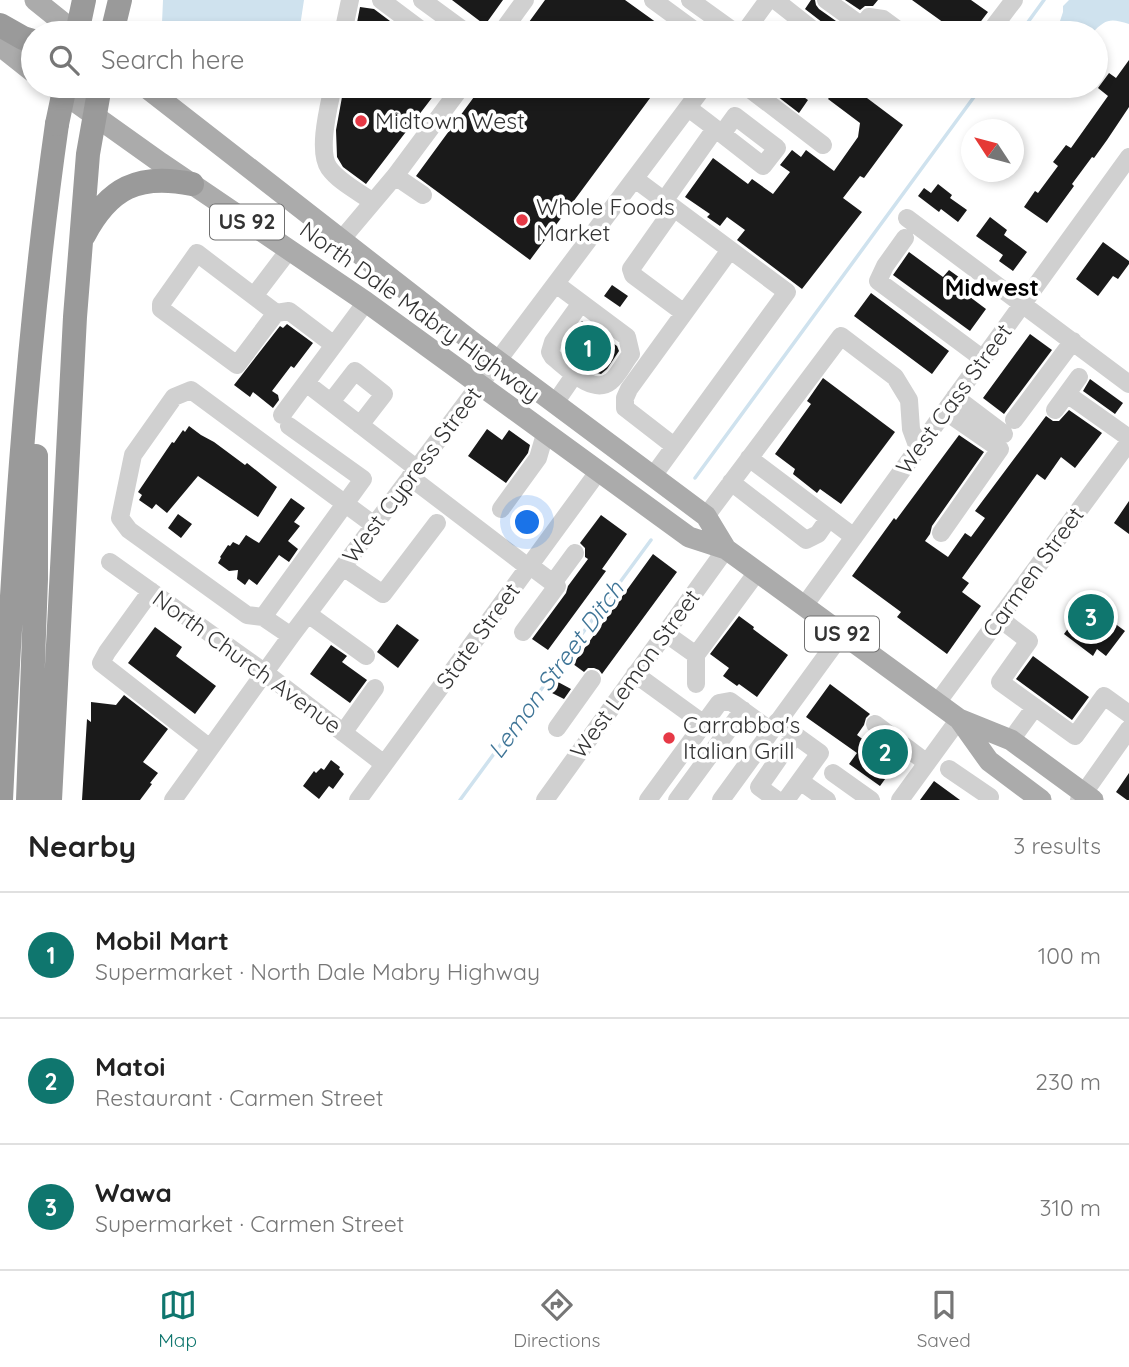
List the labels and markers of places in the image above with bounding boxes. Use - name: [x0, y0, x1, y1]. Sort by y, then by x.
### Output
- place label: Midtown West: [375, 106, 525, 135]
- marker: Midtown West: [353, 113, 369, 129]
- place label: Whole Foods Market: [536, 192, 675, 247]
- marker: Whole Foods Market: [514, 212, 530, 228]
- pin: 1: [565, 322, 611, 374]
- pin: 3: [1068, 591, 1114, 643]
- place label: Carrabba's Italian Grill: [683, 710, 800, 765]
- pin: 2: [862, 726, 908, 778]
- marker: Carrabba's Italian Grill: [661, 730, 677, 746]

